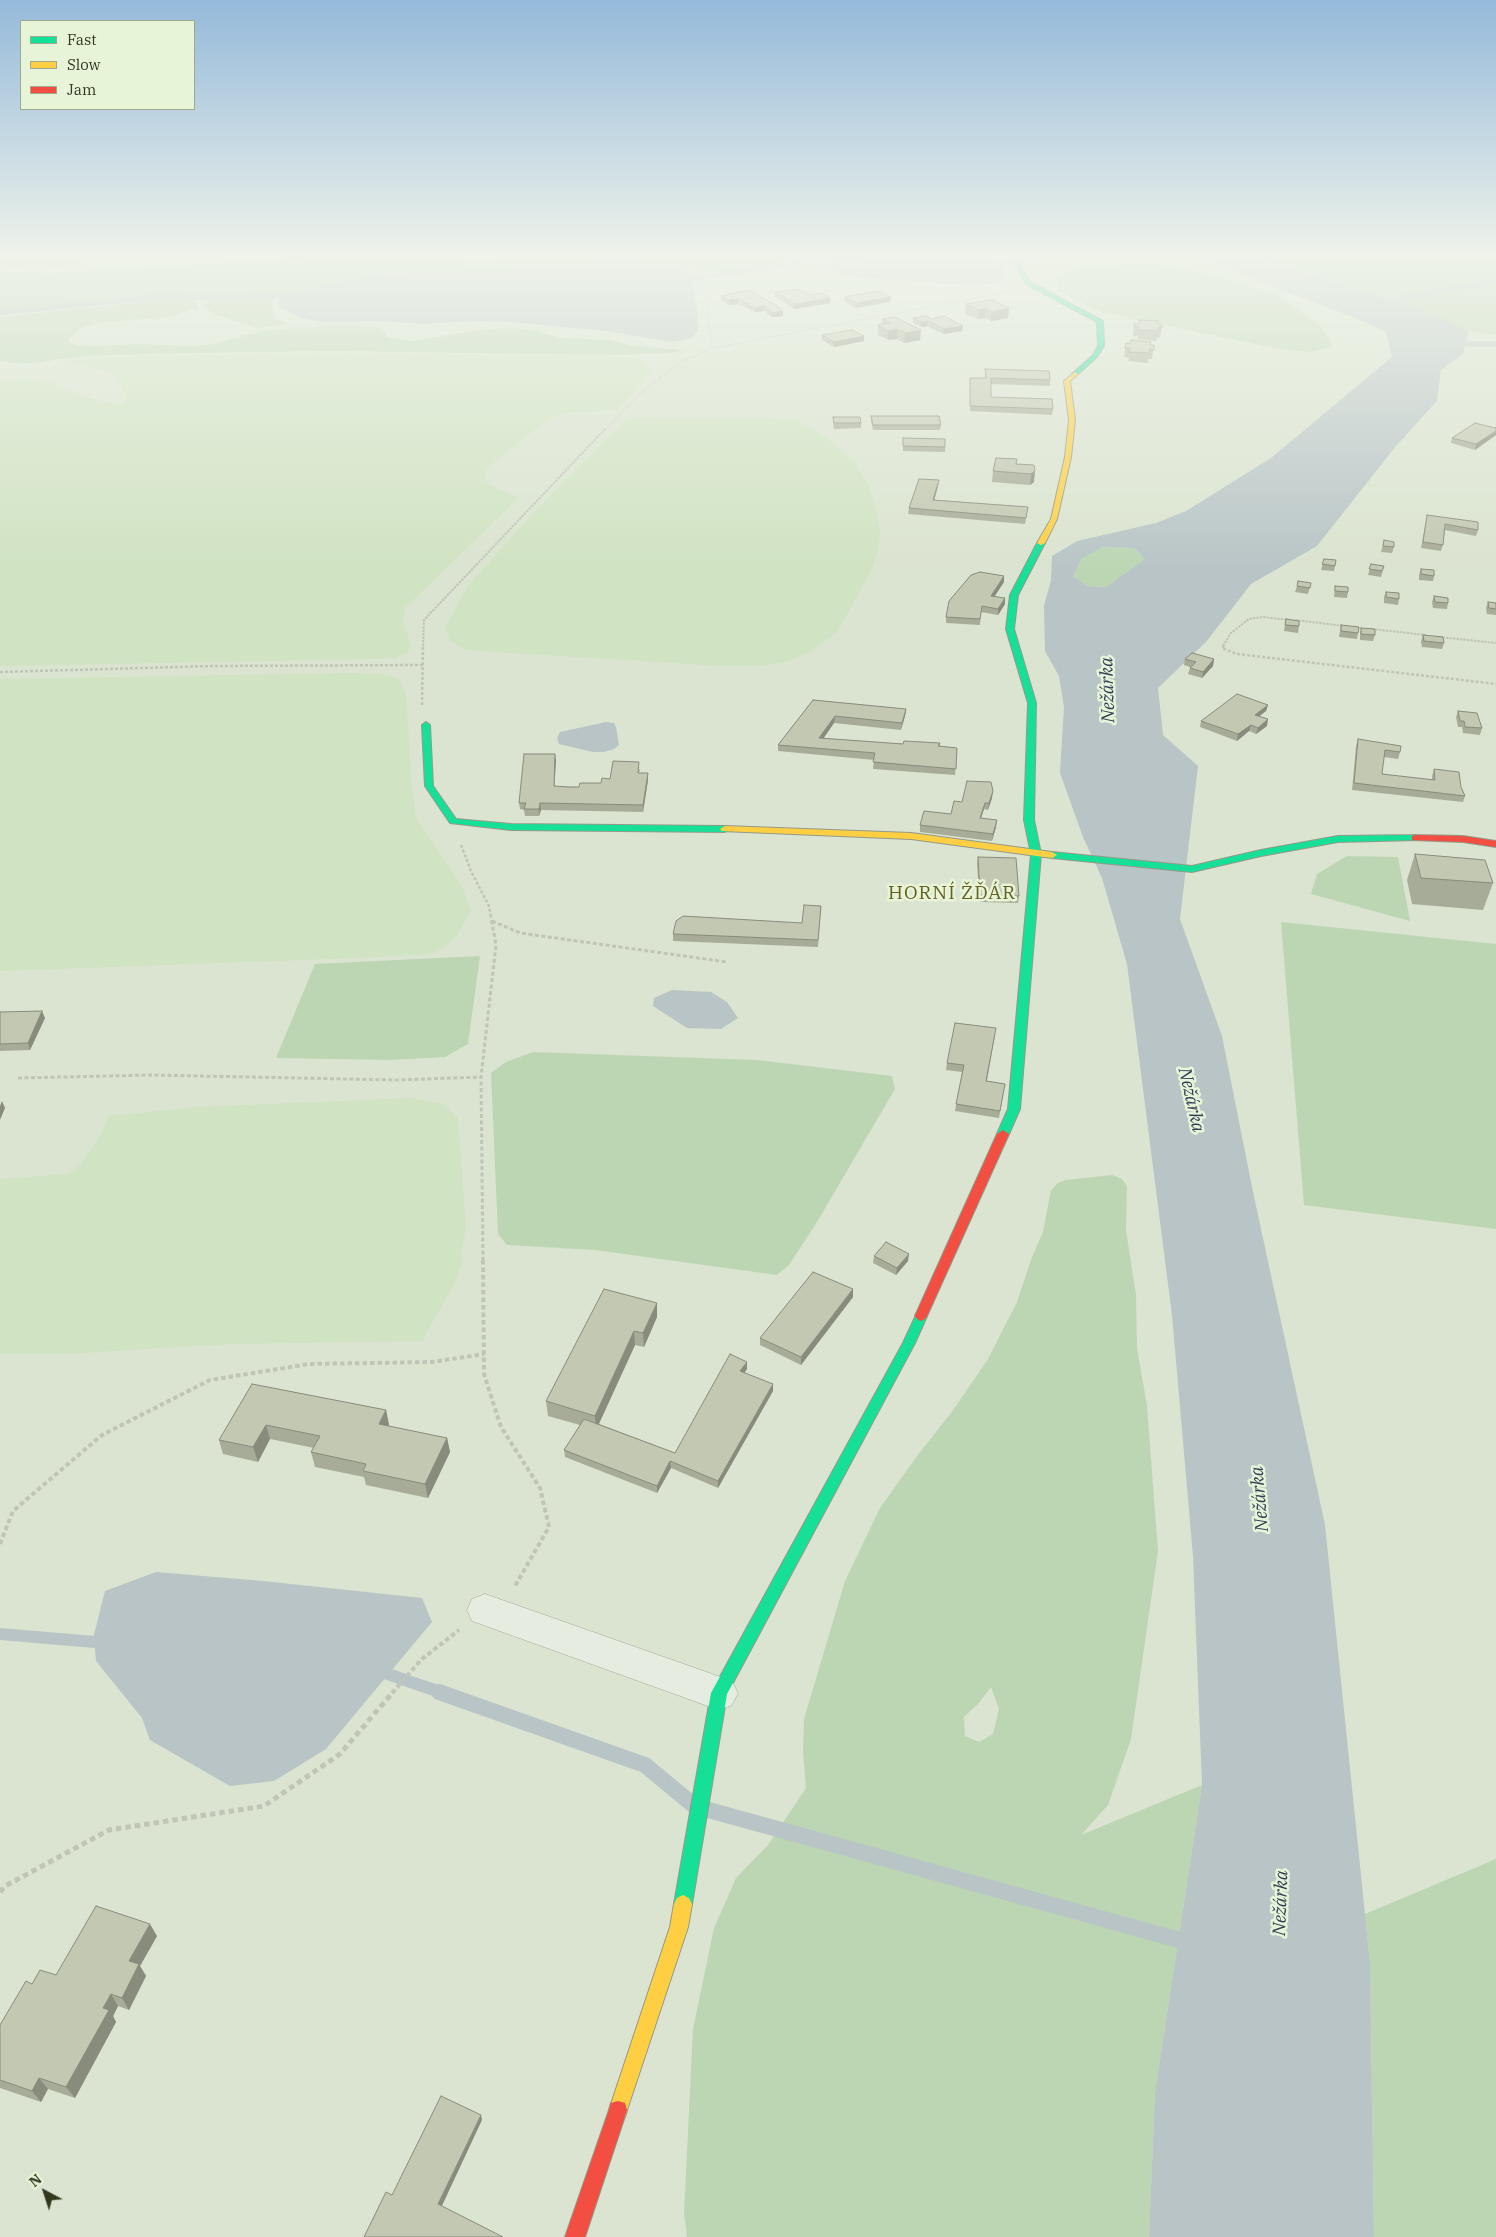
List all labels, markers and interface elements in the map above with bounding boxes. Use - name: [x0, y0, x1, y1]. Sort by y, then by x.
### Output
- legend: [20, 20, 195, 110]
- text: Fast: [67, 30, 97, 49]
- text: Slow: [67, 55, 100, 74]
- text: Jam: [67, 80, 96, 99]
- water label: Nežárka: [1096, 657, 1120, 723]
- district label: HORNÍ ŽĎÁR: [887, 883, 1017, 905]
- water label: Nežárka: [1173, 1066, 1209, 1134]
- water label: Nežárka: [1246, 1465, 1274, 1533]
- water label: Nežárka: [1269, 1870, 1293, 1936]
- north arrow: [20, 2167, 70, 2217]
- text: N: [25, 2170, 45, 2191]

